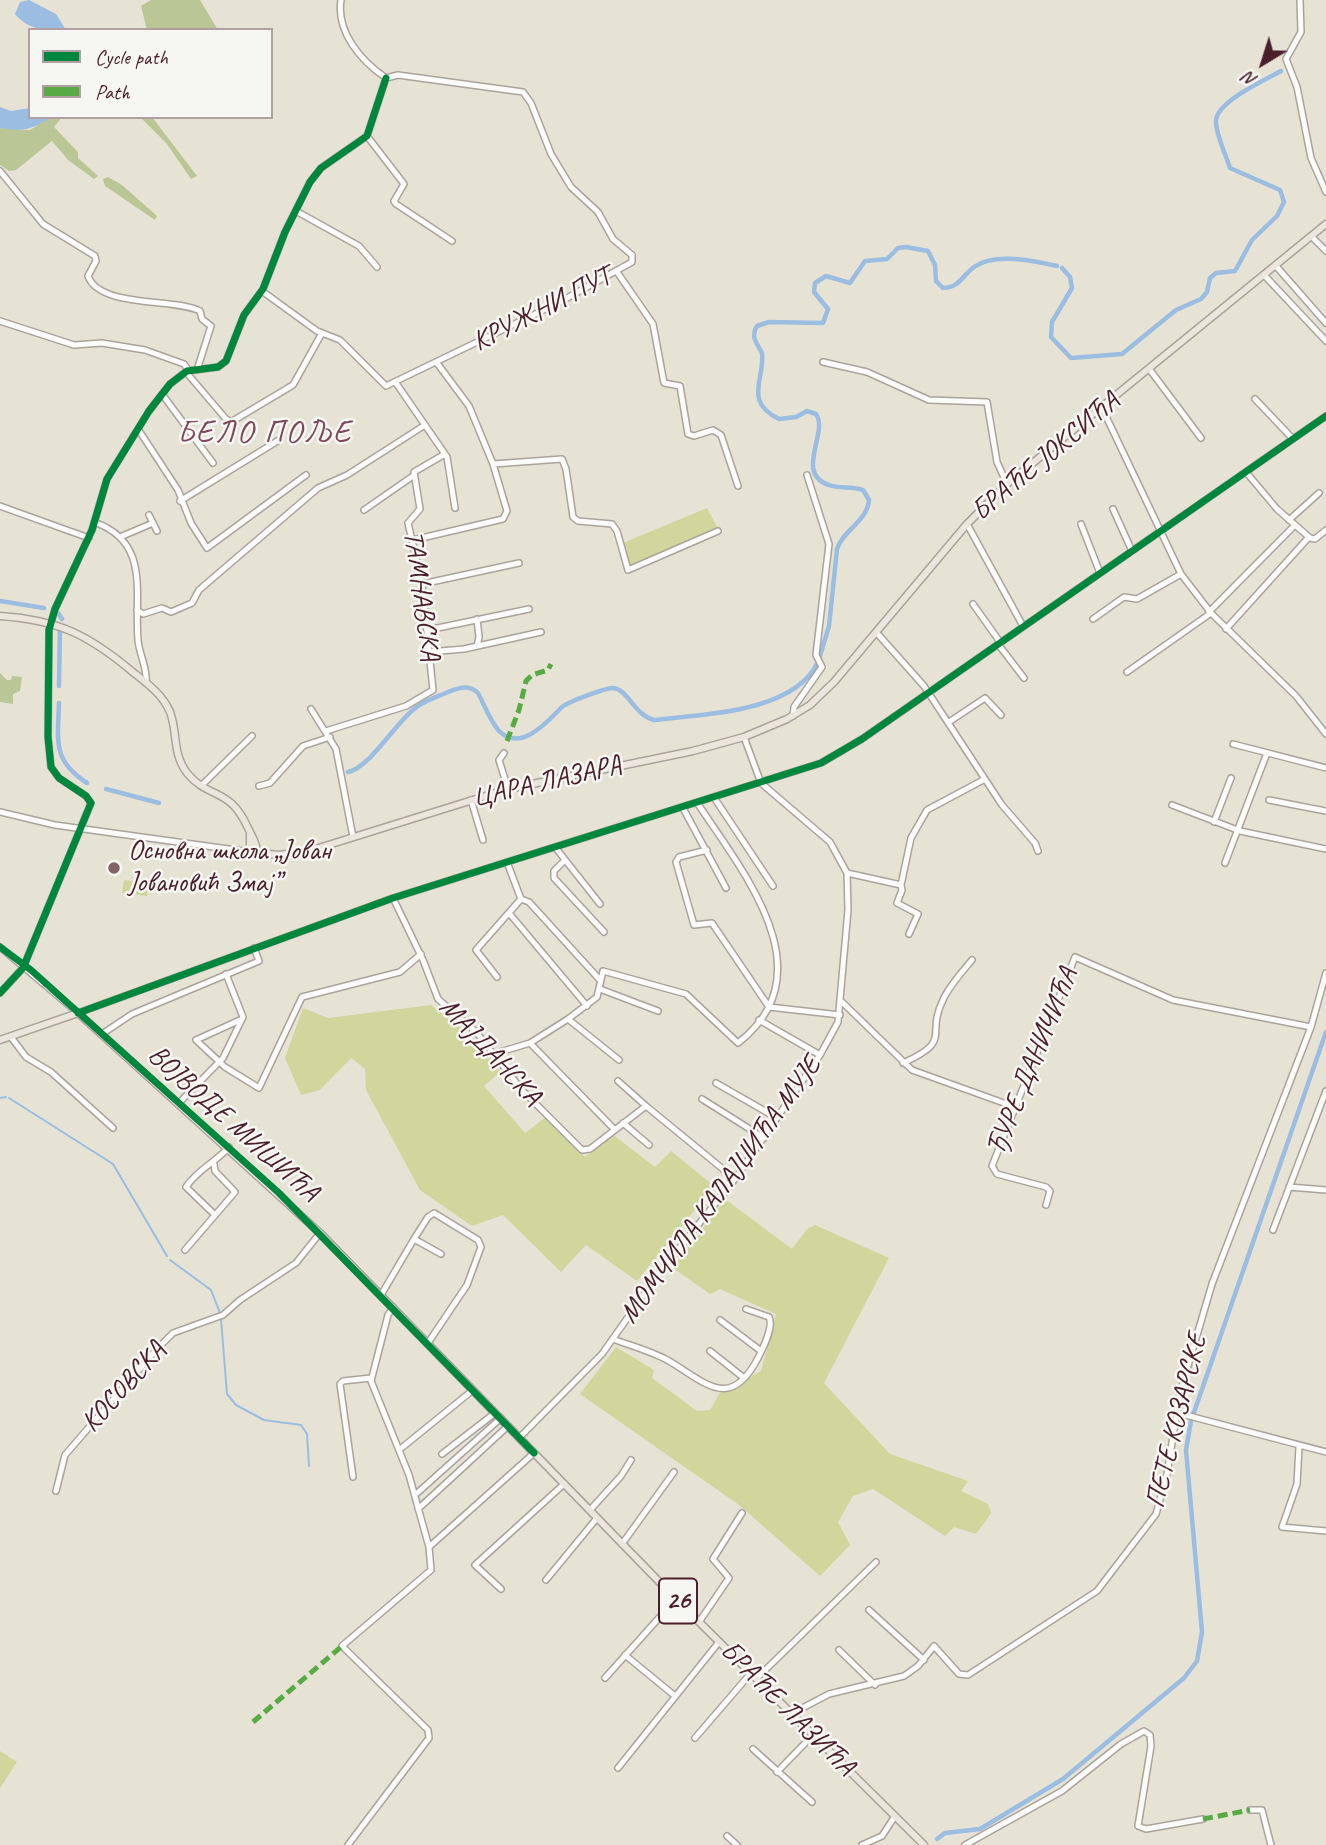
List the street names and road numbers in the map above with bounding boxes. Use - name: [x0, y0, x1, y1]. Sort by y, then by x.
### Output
- street label: КРУЖНИ ПУТ: [467, 261, 617, 359]
- street label: БРАЋЕ ЈОКСИЋА: [965, 385, 1127, 529]
- street label: ТАМНАВСКА: [395, 529, 447, 663]
- street label: ЦАРА ЛАЗАРА: [469, 749, 625, 815]
- street label: ЂУРЕ ДАНИЧИЋА: [980, 963, 1086, 1161]
- street label: МАЈДАНСКА: [432, 991, 548, 1113]
- street label: ВОЈВОДЕ МИШИЋА: [141, 1039, 325, 1209]
- street label: МОМЧИЛА КАЛАЈЏИЋА МУЈЕ: [613, 1050, 829, 1330]
- street label: ПЕТЕ КОЗАРСКЕ: [1139, 1331, 1215, 1511]
- street label: КОСОВСКА: [75, 1335, 173, 1439]
- road number: 26: [659, 1578, 697, 1624]
- street label: БРАЋЕ ЛАЗИЋА: [713, 1635, 861, 1783]

